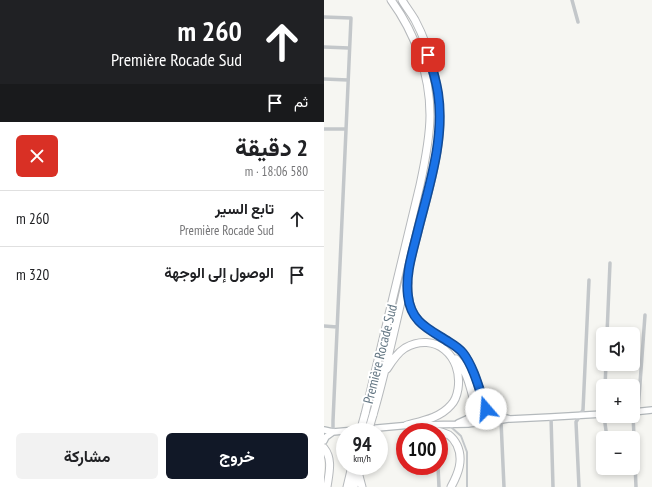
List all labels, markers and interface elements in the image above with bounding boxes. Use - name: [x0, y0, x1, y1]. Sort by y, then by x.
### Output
- text: 260 m: [178, 12, 242, 49]
- icon: ahead: [256, 16, 308, 68]
- pin: [411, 38, 445, 72]
- icon: arrive: [417, 44, 439, 66]
- text: Première Rocade Sud: [111, 48, 242, 71]
- icon: arrive: [264, 92, 286, 114]
- text: ثم: [294, 92, 308, 111]
- text: 2 دقيقة: [235, 132, 308, 163]
- button: close: [16, 135, 58, 177]
- text: 580 m · 18:06: [245, 163, 308, 180]
- text: تابع السير: [215, 199, 274, 218]
- icon: ahead: [286, 208, 308, 230]
- text: 260 m: [16, 209, 49, 228]
- text: Première Rocade Sud: [179, 222, 274, 239]
- text: الوصول إلى الوجهة: [164, 263, 274, 282]
- icon: arrive: [286, 264, 308, 286]
- text: 320 m: [16, 265, 49, 284]
- street label: Première Rocade Sud: [359, 302, 401, 406]
- map controls: [596, 327, 640, 475]
- button: sound: [596, 327, 640, 371]
- button: +: [596, 379, 640, 423]
- position arrow: [465, 388, 507, 430]
- speed limit sign: 100: [396, 423, 448, 475]
- text: 94: [352, 431, 372, 457]
- button: −: [596, 431, 640, 475]
- button: مشاركة: [16, 433, 158, 479]
- button: خروج: [166, 433, 308, 479]
- text: km/h: [353, 452, 371, 465]

